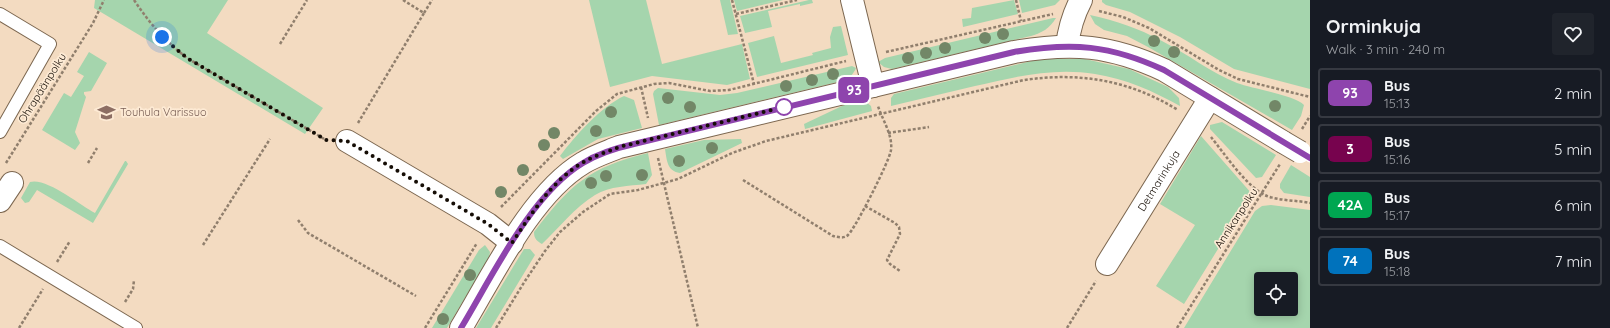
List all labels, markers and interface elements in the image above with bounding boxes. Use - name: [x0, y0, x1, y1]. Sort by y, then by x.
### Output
- button: heart: [1552, 13, 1594, 55]
- text: Orminkuja: [1326, 14, 1421, 38]
- your location: [152, 27, 172, 47]
- text: Walk · 3 min · 240 m: [1326, 41, 1445, 57]
- street label: Ohrapäänpolku: [15, 50, 69, 126]
- text: Bus: [1384, 76, 1410, 95]
- line badge: 93: [836, 77, 872, 103]
- text: 93: [846, 81, 862, 99]
- text: 93: [1342, 84, 1358, 102]
- text: 2 min: [1554, 84, 1592, 103]
- text: 15:13: [1384, 95, 1410, 111]
- unlabelled marker: [775, 98, 793, 116]
- school or university icon: Touhula Varissuo: [97, 102, 117, 122]
- place label: Touhula Varissuo: [120, 105, 207, 119]
- text: Bus: [1384, 132, 1410, 151]
- text: 3: [1346, 140, 1354, 158]
- text: 5 min: [1554, 140, 1592, 159]
- street label: Detmarinkuja: [1134, 148, 1183, 214]
- text: 15:16: [1384, 151, 1410, 167]
- street label: Annikanpolku: [1211, 185, 1261, 251]
- text: Bus: [1384, 188, 1410, 207]
- text: 42A: [1337, 196, 1363, 214]
- text: 6 min: [1554, 196, 1592, 215]
- text: 15:17: [1384, 207, 1410, 223]
- text: Bus: [1384, 244, 1410, 263]
- text: 74: [1342, 252, 1358, 270]
- text: 7 min: [1555, 252, 1592, 271]
- text: 15:18: [1384, 263, 1410, 279]
- map controls: [1254, 272, 1298, 316]
- button: locate: [1254, 272, 1298, 316]

